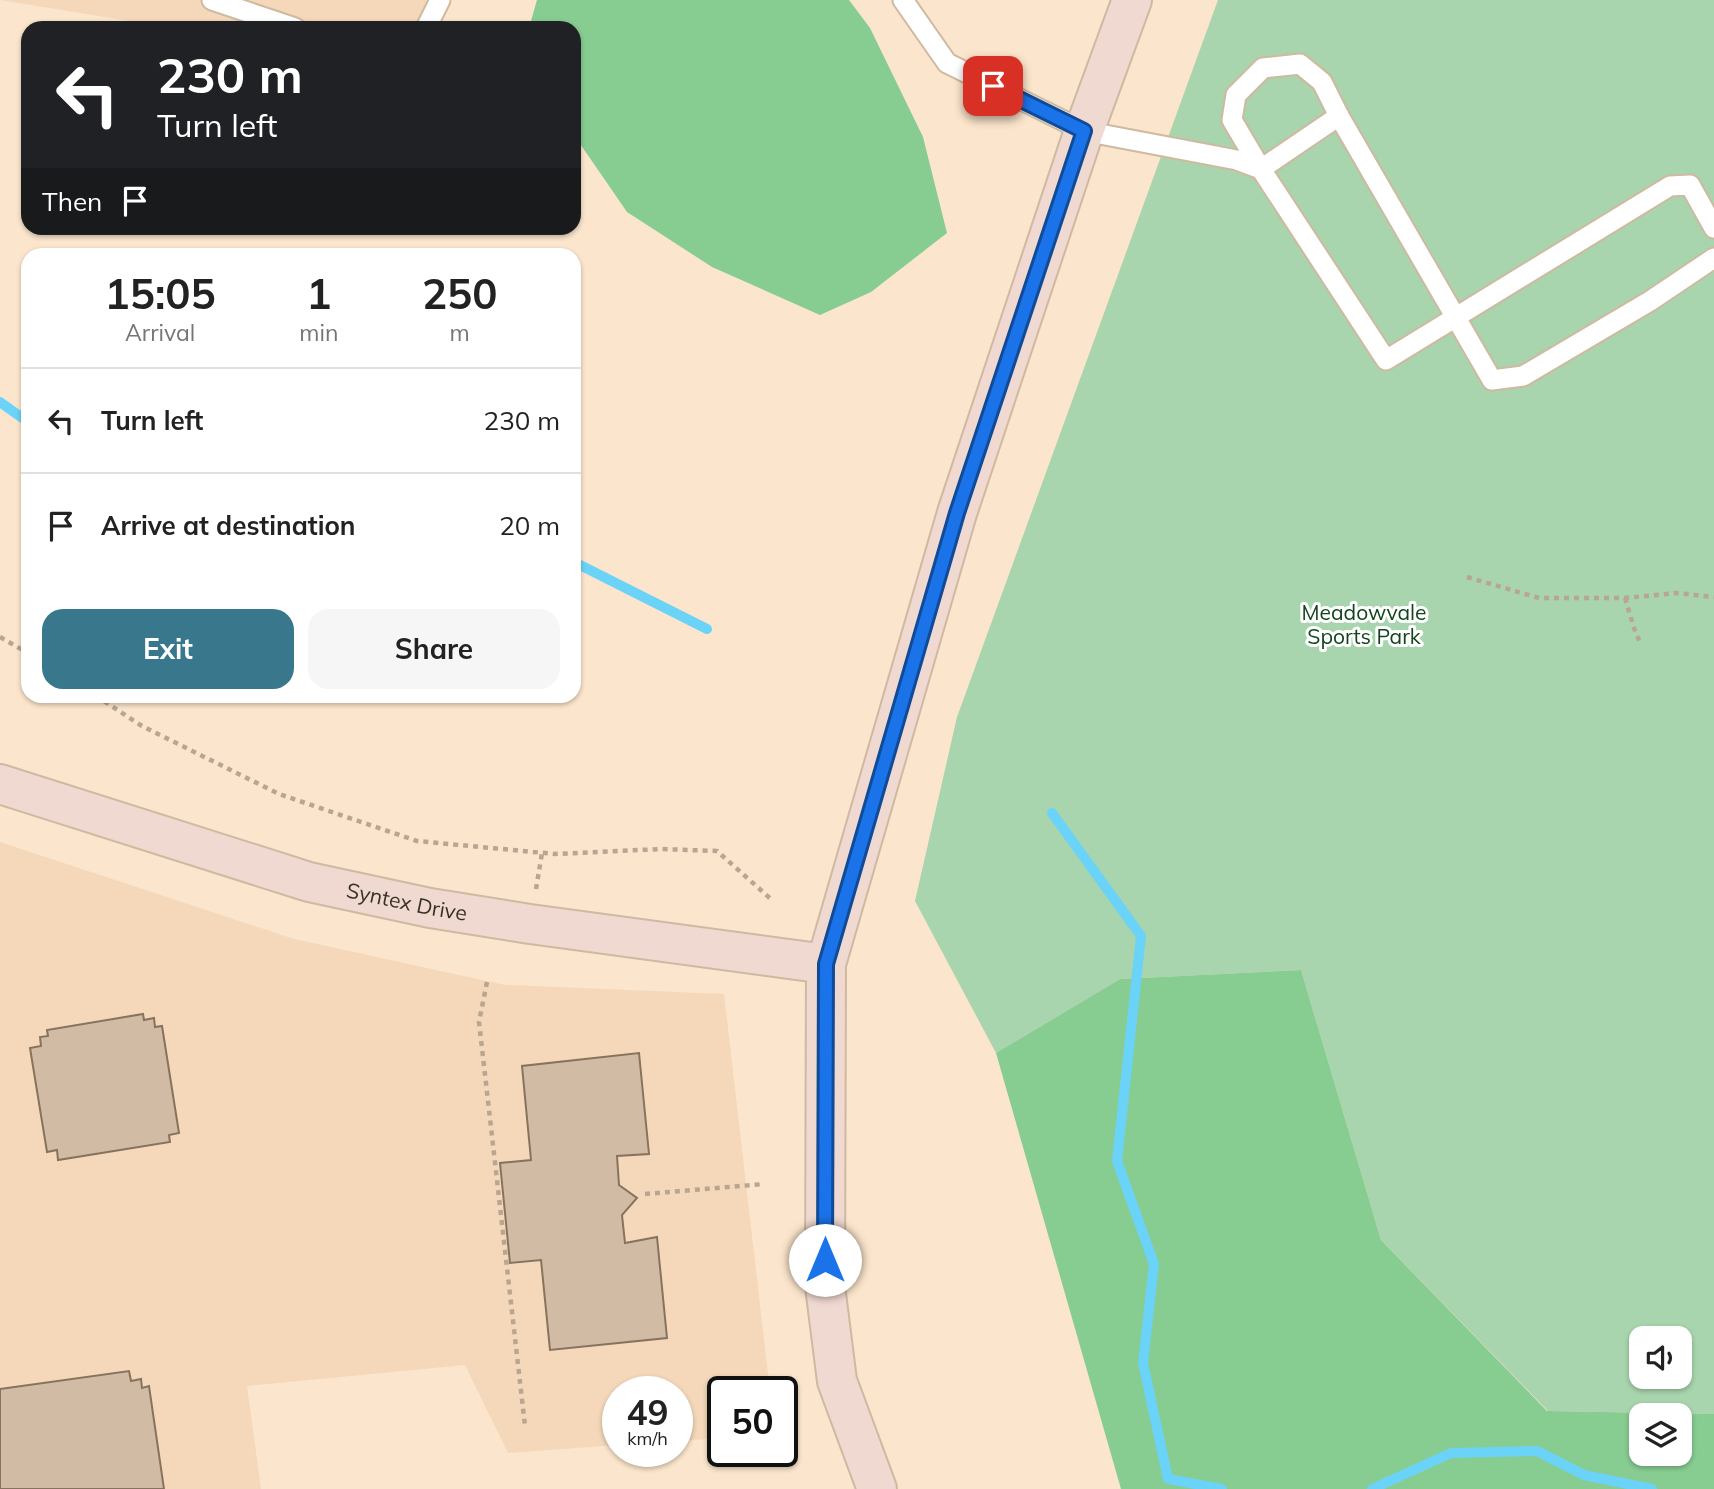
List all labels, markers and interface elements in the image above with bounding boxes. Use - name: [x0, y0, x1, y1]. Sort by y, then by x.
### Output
- text: 230 m: [157, 44, 303, 105]
- icon: left: [42, 49, 133, 140]
- pin: [963, 56, 1023, 116]
- icon: arrive: [974, 67, 1012, 105]
- text: Turn left: [157, 105, 277, 145]
- icon: arrive: [116, 182, 154, 220]
- text: Then: [42, 185, 102, 218]
- text: 15:05: [105, 267, 216, 320]
- text: 1: [306, 267, 331, 320]
- text: 250: [422, 267, 497, 320]
- text: Arrival: [125, 318, 195, 347]
- text: min: [299, 318, 338, 347]
- text: m: [450, 318, 470, 347]
- icon: left: [42, 402, 80, 440]
- text: Turn left: [101, 404, 203, 437]
- text: 230 m: [484, 404, 560, 437]
- icon: arrive: [42, 507, 80, 545]
- text: Arrive at destination: [101, 509, 356, 542]
- text: 20 m: [499, 509, 560, 542]
- park label: Meadowvale Sports Park: [1302, 599, 1426, 649]
- button: Exit: [42, 609, 294, 689]
- button: Share: [308, 609, 560, 689]
- street label: Syntex Drive: [344, 876, 469, 926]
- position arrow: [788, 1223, 862, 1297]
- map controls: [1629, 1326, 1692, 1466]
- button: sound: [1629, 1326, 1692, 1389]
- speed limit sign: 50: [707, 1376, 798, 1467]
- text: 49: [626, 1390, 669, 1434]
- button: layers: [1629, 1403, 1692, 1466]
- text: km/h: [627, 1427, 668, 1450]

